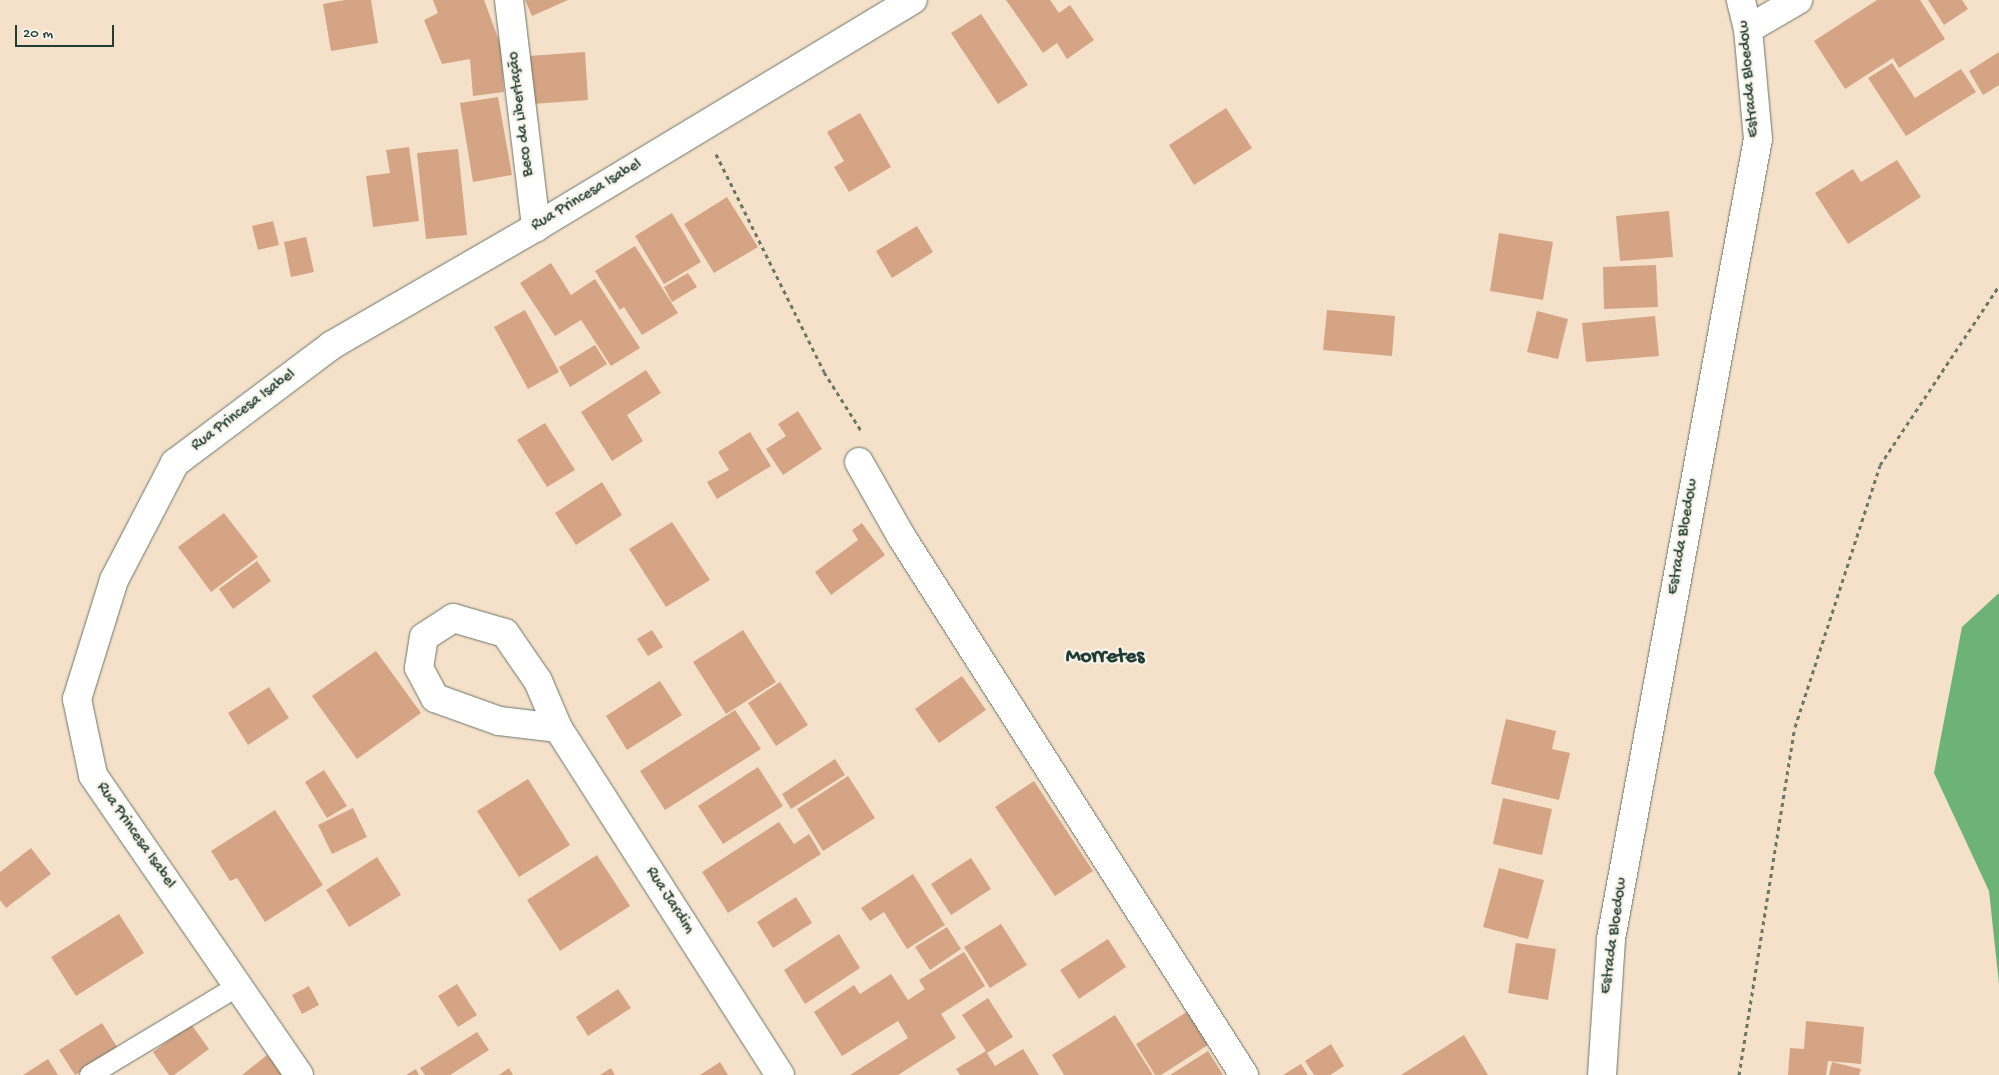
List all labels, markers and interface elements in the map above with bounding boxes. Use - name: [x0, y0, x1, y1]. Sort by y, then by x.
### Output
- scale bar: [18, 15, 116, 47]
- street label: Estrada Bloedow: [1735, 20, 1765, 138]
- text: 20 m: [23, 25, 53, 43]
- street label: Beco da Libertação: [505, 50, 539, 178]
- street label: Rua Princesa Isabel: [528, 156, 646, 236]
- street label: Rua Princesa Isabel: [188, 366, 300, 456]
- street label: Estrada Bloedow: [1664, 478, 1704, 596]
- district label: Morretes: [1066, 645, 1144, 671]
- street label: Rua Princesa Isabel: [91, 779, 179, 893]
- street label: Rua Jardim: [640, 864, 698, 938]
- street label: Estrada Bloedow: [1597, 877, 1633, 995]

